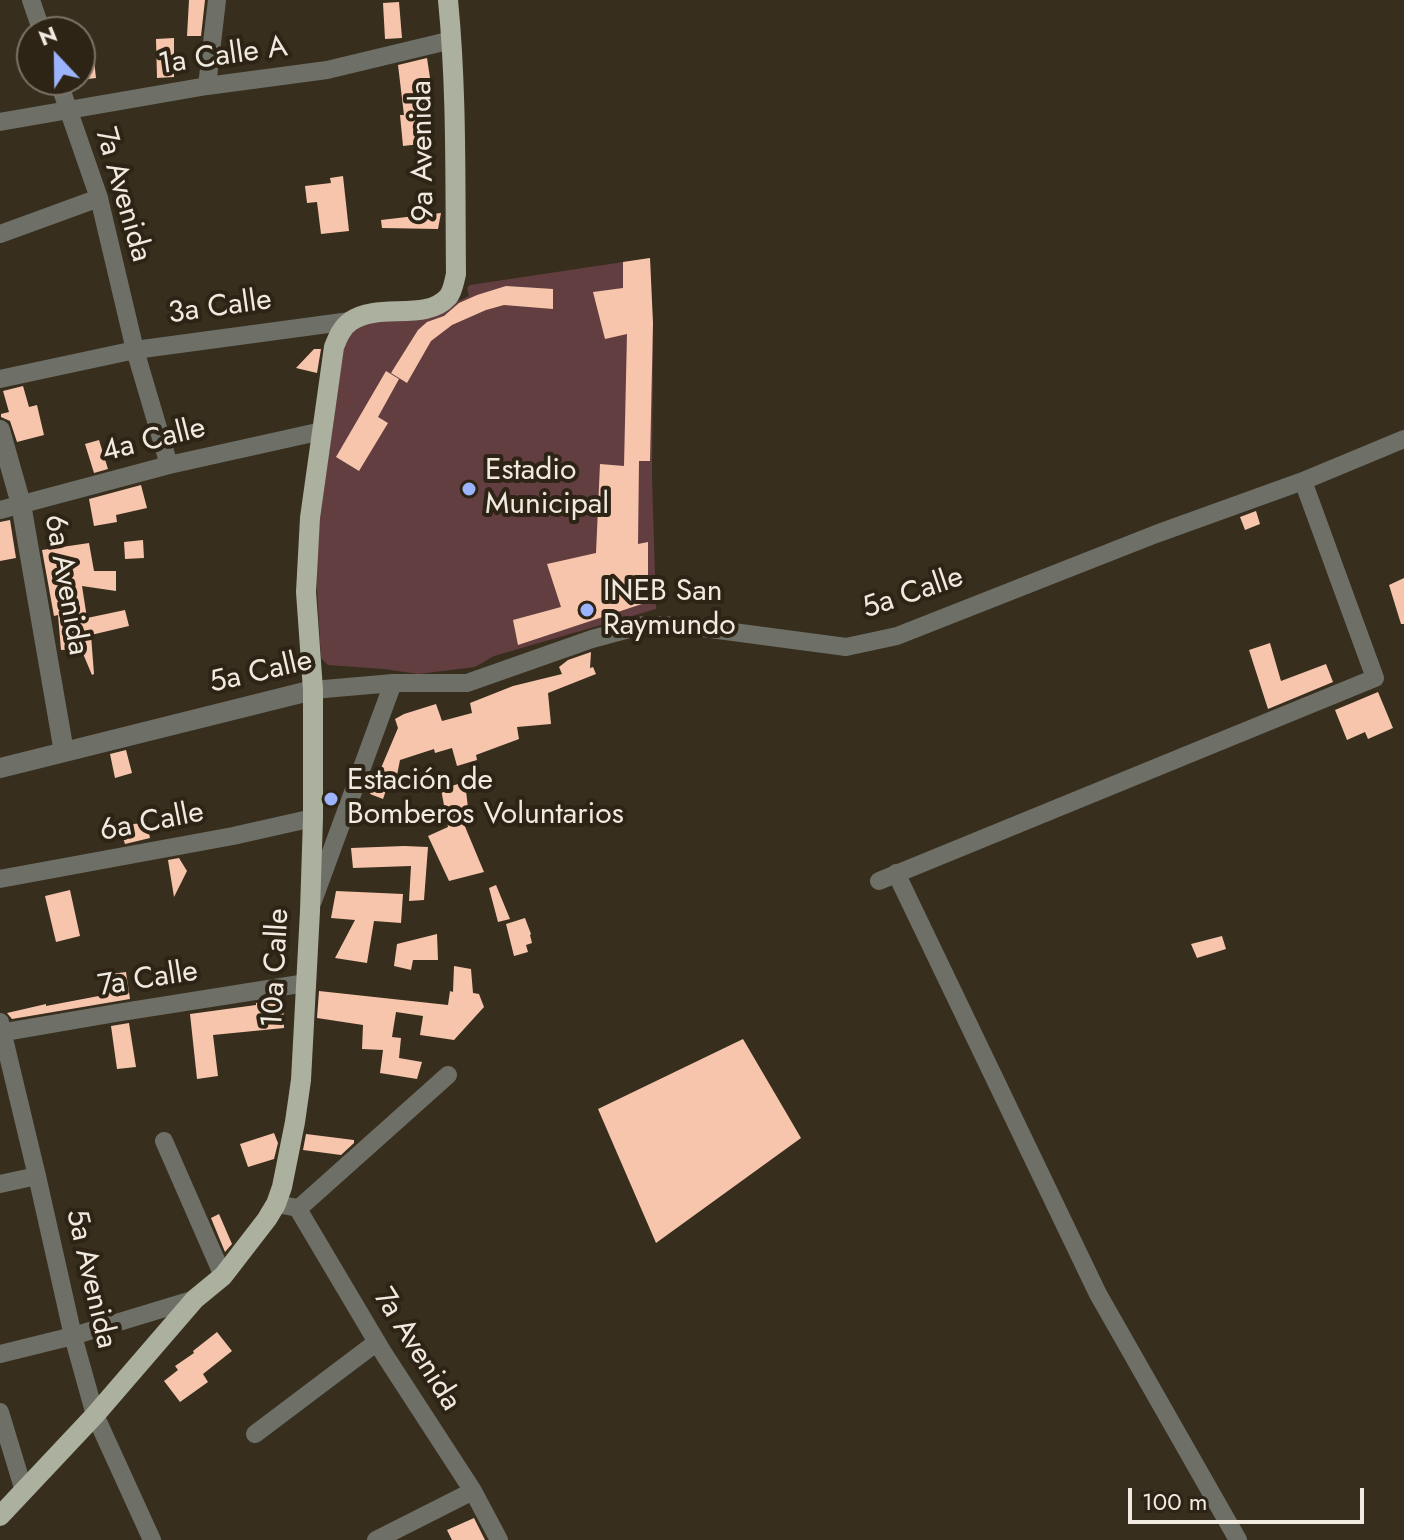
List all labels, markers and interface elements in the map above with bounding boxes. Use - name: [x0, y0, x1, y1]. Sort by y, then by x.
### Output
- north arrow: [16, 16, 96, 96]
- text: N: [34, 17, 62, 54]
- street label: 1a Calle A: [156, 30, 290, 84]
- street label: 9a Avenida: [405, 80, 443, 222]
- street label: 7a Avenida: [86, 124, 158, 266]
- street label: 3a Calle: [166, 283, 274, 333]
- street label: 4a Calle: [99, 411, 209, 471]
- place label: Estadio Municipal: [485, 454, 609, 524]
- marker: Estadio Municipal: [460, 480, 478, 498]
- street label: 6a Avenida: [35, 512, 95, 658]
- street label: 5a Calle: [858, 560, 968, 628]
- place label: INEB San Raymundo: [603, 575, 736, 646]
- marker: INEB San Raymundo: [578, 601, 596, 619]
- street label: 5a Calle: [206, 644, 316, 702]
- place label: Estación de Bomberos Voluntarios: [347, 764, 624, 834]
- marker: Estación de Bomberos Voluntarios: [322, 790, 340, 808]
- street label: 6a Calle: [97, 795, 207, 851]
- street label: 10a Calle: [256, 908, 298, 1028]
- street label: 7a Calle: [96, 954, 200, 1006]
- street label: 5a Avenida: [56, 1206, 124, 1352]
- street label: 7a Avenida: [364, 1282, 468, 1418]
- scale bar: [1132, 1472, 1368, 1522]
- text: 100 m: [1142, 1484, 1208, 1519]

